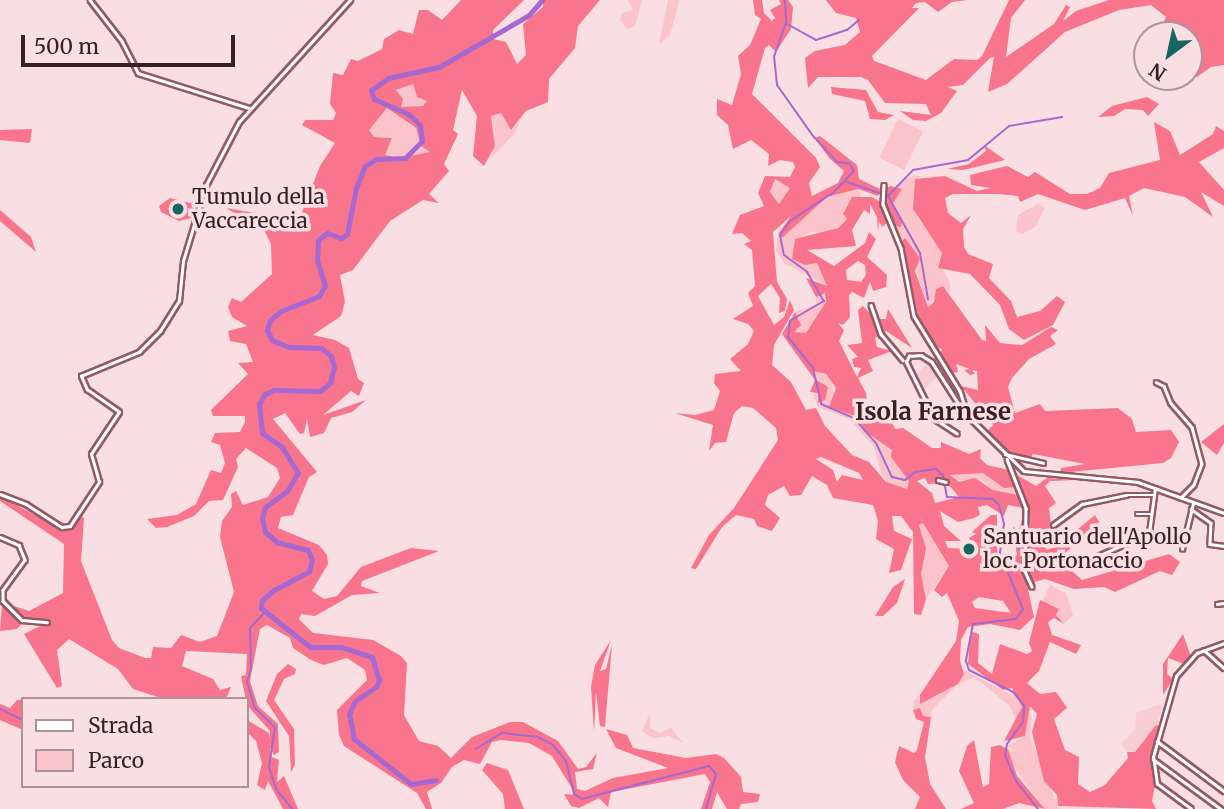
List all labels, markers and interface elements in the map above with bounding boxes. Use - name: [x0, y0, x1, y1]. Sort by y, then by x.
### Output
- scale bar: [24, 21, 238, 65]
- north arrow: [1133, 21, 1203, 91]
- text: 500 m: [34, 33, 99, 60]
- text: N: [1145, 58, 1170, 86]
- place label: Tumulo della Vaccareccia: [192, 184, 325, 234]
- marker: Tumulo della Vaccareccia: [170, 201, 186, 217]
- district label: Isola Farnese: [855, 398, 1011, 426]
- place label: Santuario dell'Apollo loc. Portonaccio: [983, 524, 1191, 574]
- marker: Santuario dell'Apollo loc. Portonaccio: [961, 541, 977, 557]
- legend: [21, 697, 248, 788]
- text: Strada: [88, 712, 153, 739]
- text: Parco: [88, 747, 144, 774]

